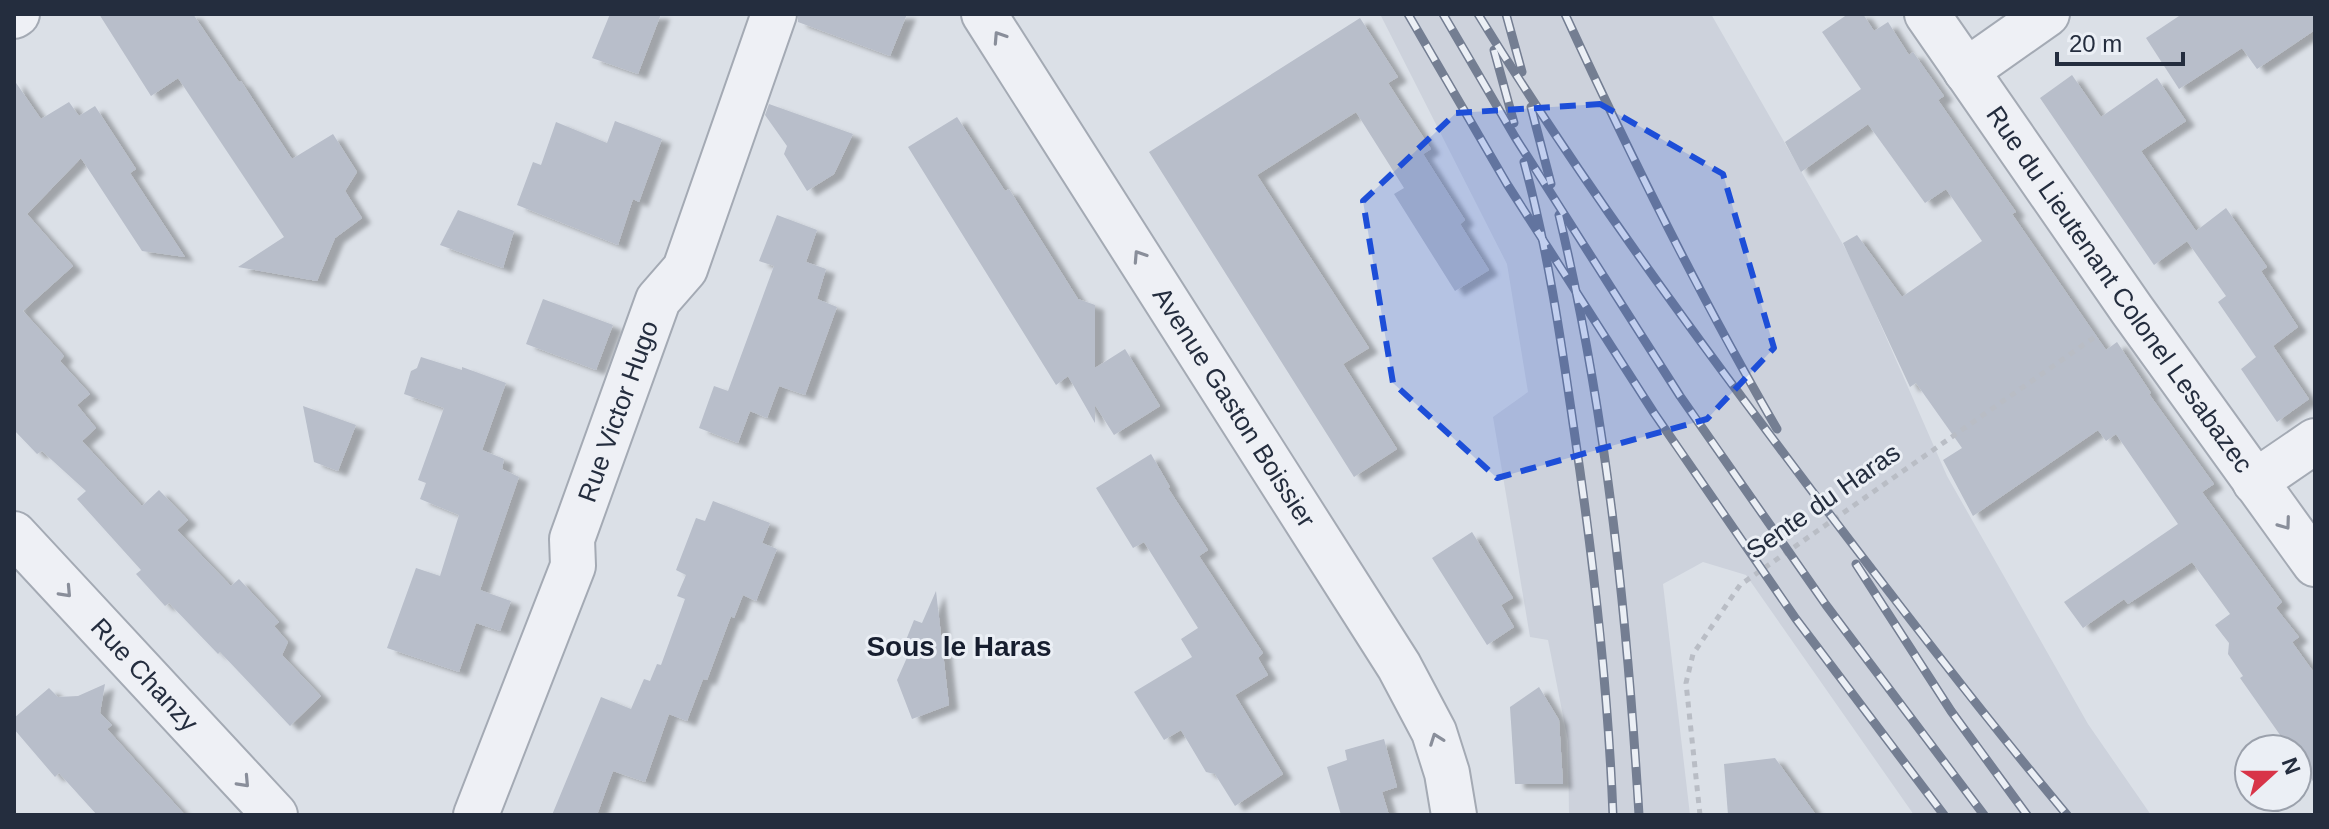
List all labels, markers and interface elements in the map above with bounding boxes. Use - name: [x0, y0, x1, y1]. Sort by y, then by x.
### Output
- scale bar: [2057, 16, 2183, 66]
- text: 20 m: [2069, 30, 2122, 57]
- one-way arrow: [994, 31, 1009, 46]
- street label: Rue du Lieutenant Colonel Lesabazec: [1980, 100, 2259, 478]
- one-way arrow: [1133, 250, 1148, 265]
- street label: Avenue Gaston Boissier: [1147, 282, 1322, 533]
- street label: Rue Victor Hugo: [572, 317, 664, 506]
- street label: Sente du Haras: [1740, 437, 1906, 565]
- one-way arrow: [2276, 515, 2290, 529]
- one-way arrow: [57, 583, 72, 597]
- street label: Rue Chanzy: [85, 612, 204, 737]
- district label: Sous le Haras: [866, 631, 1052, 662]
- one-way arrow: [1429, 733, 1446, 747]
- north arrow: [2233, 733, 2313, 813]
- text: N: [2277, 754, 2306, 778]
- one-way arrow: [234, 773, 249, 787]

